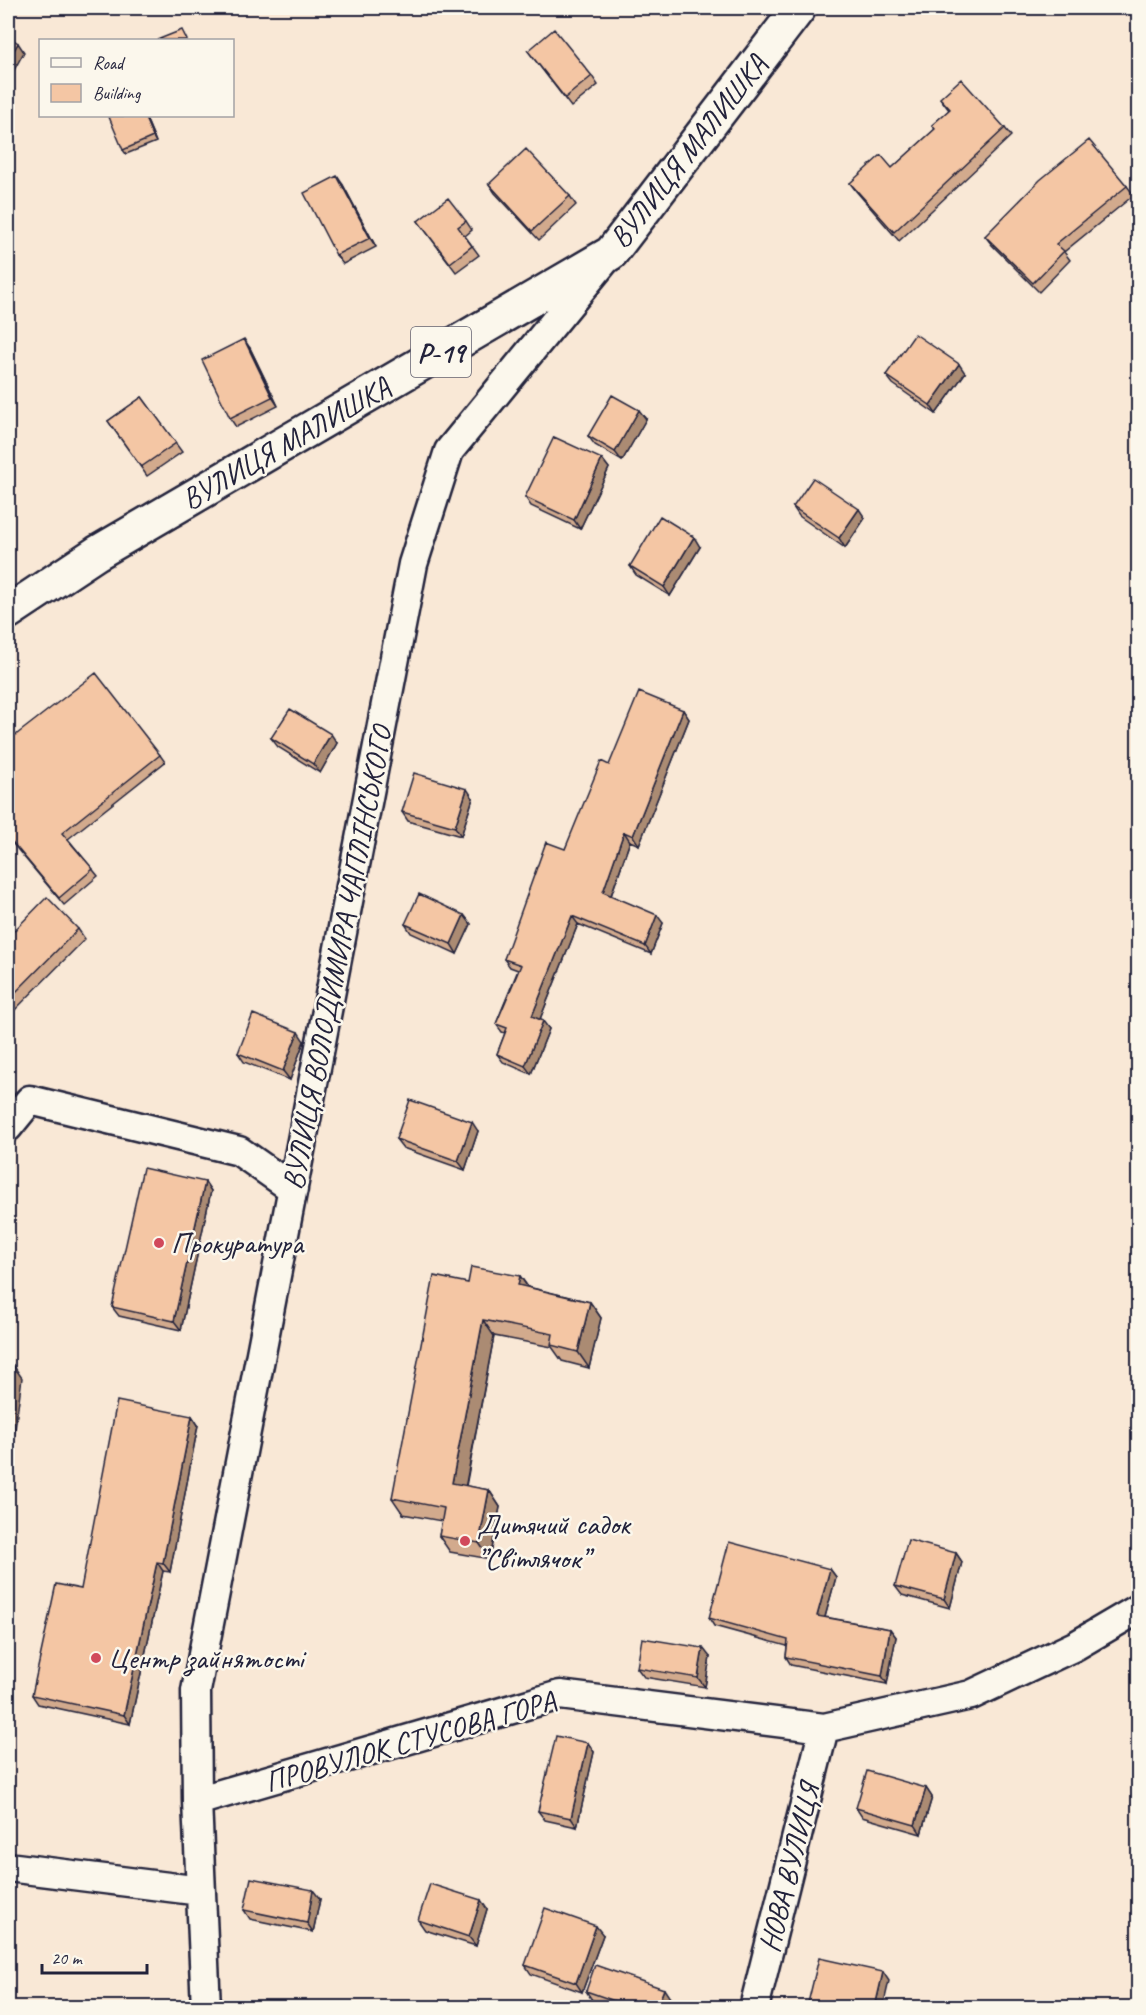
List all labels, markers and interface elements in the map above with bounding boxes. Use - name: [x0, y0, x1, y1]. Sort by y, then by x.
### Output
- legend: [39, 39, 234, 117]
- street label: ВУЛИЦЯ МАЛИШКА: [601, 46, 776, 255]
- text: Road: [93, 52, 126, 74]
- text: Building: [93, 82, 142, 104]
- road number: Р-19: [411, 327, 471, 377]
- street label: ВУЛИЦЯ МАЛИШКА: [175, 367, 398, 518]
- street label: ВУЛИЦЯ ВОЛОДИМИРА ЧАПЛІНСЬКОГО: [273, 720, 401, 1193]
- place label: Прокуратура: [171, 1224, 305, 1262]
- marker: Прокуратура: [152, 1236, 166, 1250]
- place label: Дитячий садок ”Світлячок”: [477, 1505, 632, 1577]
- marker: Дитячий садок ”Світлячок”: [458, 1534, 472, 1548]
- place label: Центр зайнятості: [108, 1639, 307, 1677]
- marker: Центр зайнятості: [89, 1651, 103, 1665]
- street label: ПРОВУЛОК СТУСОВА ГОРА: [260, 1681, 561, 1801]
- street label: НОВА ВУЛИЦЯ: [750, 1775, 829, 1956]
- scale bar: [42, 1937, 147, 1975]
- text: 20 m: [51, 1947, 84, 1969]

